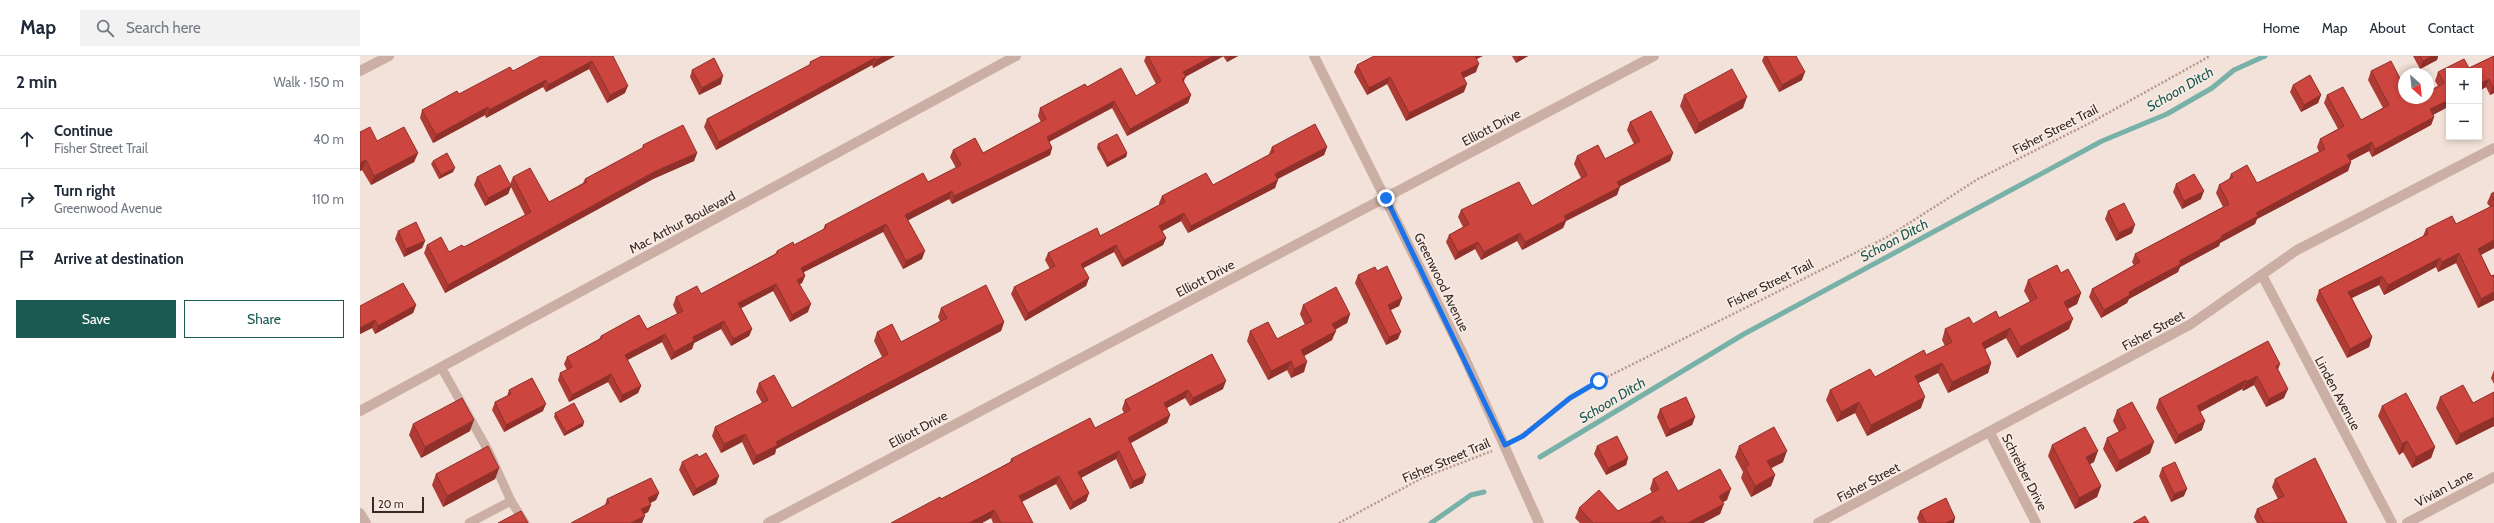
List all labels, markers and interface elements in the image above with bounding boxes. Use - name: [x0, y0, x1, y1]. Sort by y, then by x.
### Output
- search box: [80, 10, 360, 46]
- text: Map: [20, 16, 56, 39]
- icon: search: [94, 17, 116, 39]
- text: Search here: [126, 19, 201, 37]
- text: Home: [2263, 19, 2300, 37]
- text: Map: [2322, 19, 2347, 37]
- text: About: [2369, 19, 2406, 37]
- text: Contact: [2428, 19, 2474, 37]
- water label: Schoon Ditch: [2143, 63, 2217, 115]
- north arrow: [2398, 68, 2434, 104]
- map controls: [2446, 68, 2482, 140]
- button: +: [2446, 68, 2482, 104]
- text: 2 min: [16, 72, 57, 92]
- text: Walk · 150 m: [273, 74, 344, 90]
- street label: Fisher Street Trail: [2010, 101, 2100, 157]
- button: −: [2446, 104, 2482, 140]
- street label: Elliott Drive: [1459, 105, 1523, 149]
- text: Continue: [54, 122, 113, 140]
- icon: ahead: [16, 128, 38, 150]
- text: 40 m: [313, 131, 344, 147]
- text: Fisher Street Trail: [54, 140, 148, 156]
- text: Turn right: [54, 182, 115, 200]
- street label: Mac Arthur Boulevard: [626, 187, 738, 257]
- icon: right: [16, 188, 38, 210]
- route end: [1377, 189, 1395, 207]
- text: 110 m: [312, 191, 344, 207]
- text: Greenwood Avenue: [54, 200, 162, 216]
- water label: Schoon Ditch: [1857, 215, 1931, 265]
- street label: Greenwood Avenue: [1411, 230, 1473, 334]
- icon: arrive: [16, 248, 38, 270]
- text: Arrive at destination: [54, 250, 184, 268]
- street label: Fisher Street Trail: [1724, 255, 1816, 311]
- street label: Elliott Drive: [1173, 256, 1237, 300]
- button: Save: [16, 300, 176, 338]
- button: Share: [184, 300, 344, 338]
- street label: Fisher Street: [2119, 306, 2188, 354]
- street label: Linden Avenue: [2312, 353, 2364, 433]
- route start: [1590, 372, 1608, 390]
- water label: Schoon Ditch: [1575, 373, 1649, 427]
- street label: Elliott Drive: [886, 407, 950, 451]
- street label: Schreiber Drive: [1999, 431, 2051, 513]
- street label: Fisher Street Trail: [1400, 434, 1492, 486]
- street label: Fisher Street: [1834, 458, 1903, 505]
- street label: Vivian Lane: [2412, 466, 2476, 510]
- scale bar: [372, 495, 424, 514]
- text: 20 m: [378, 497, 404, 511]

